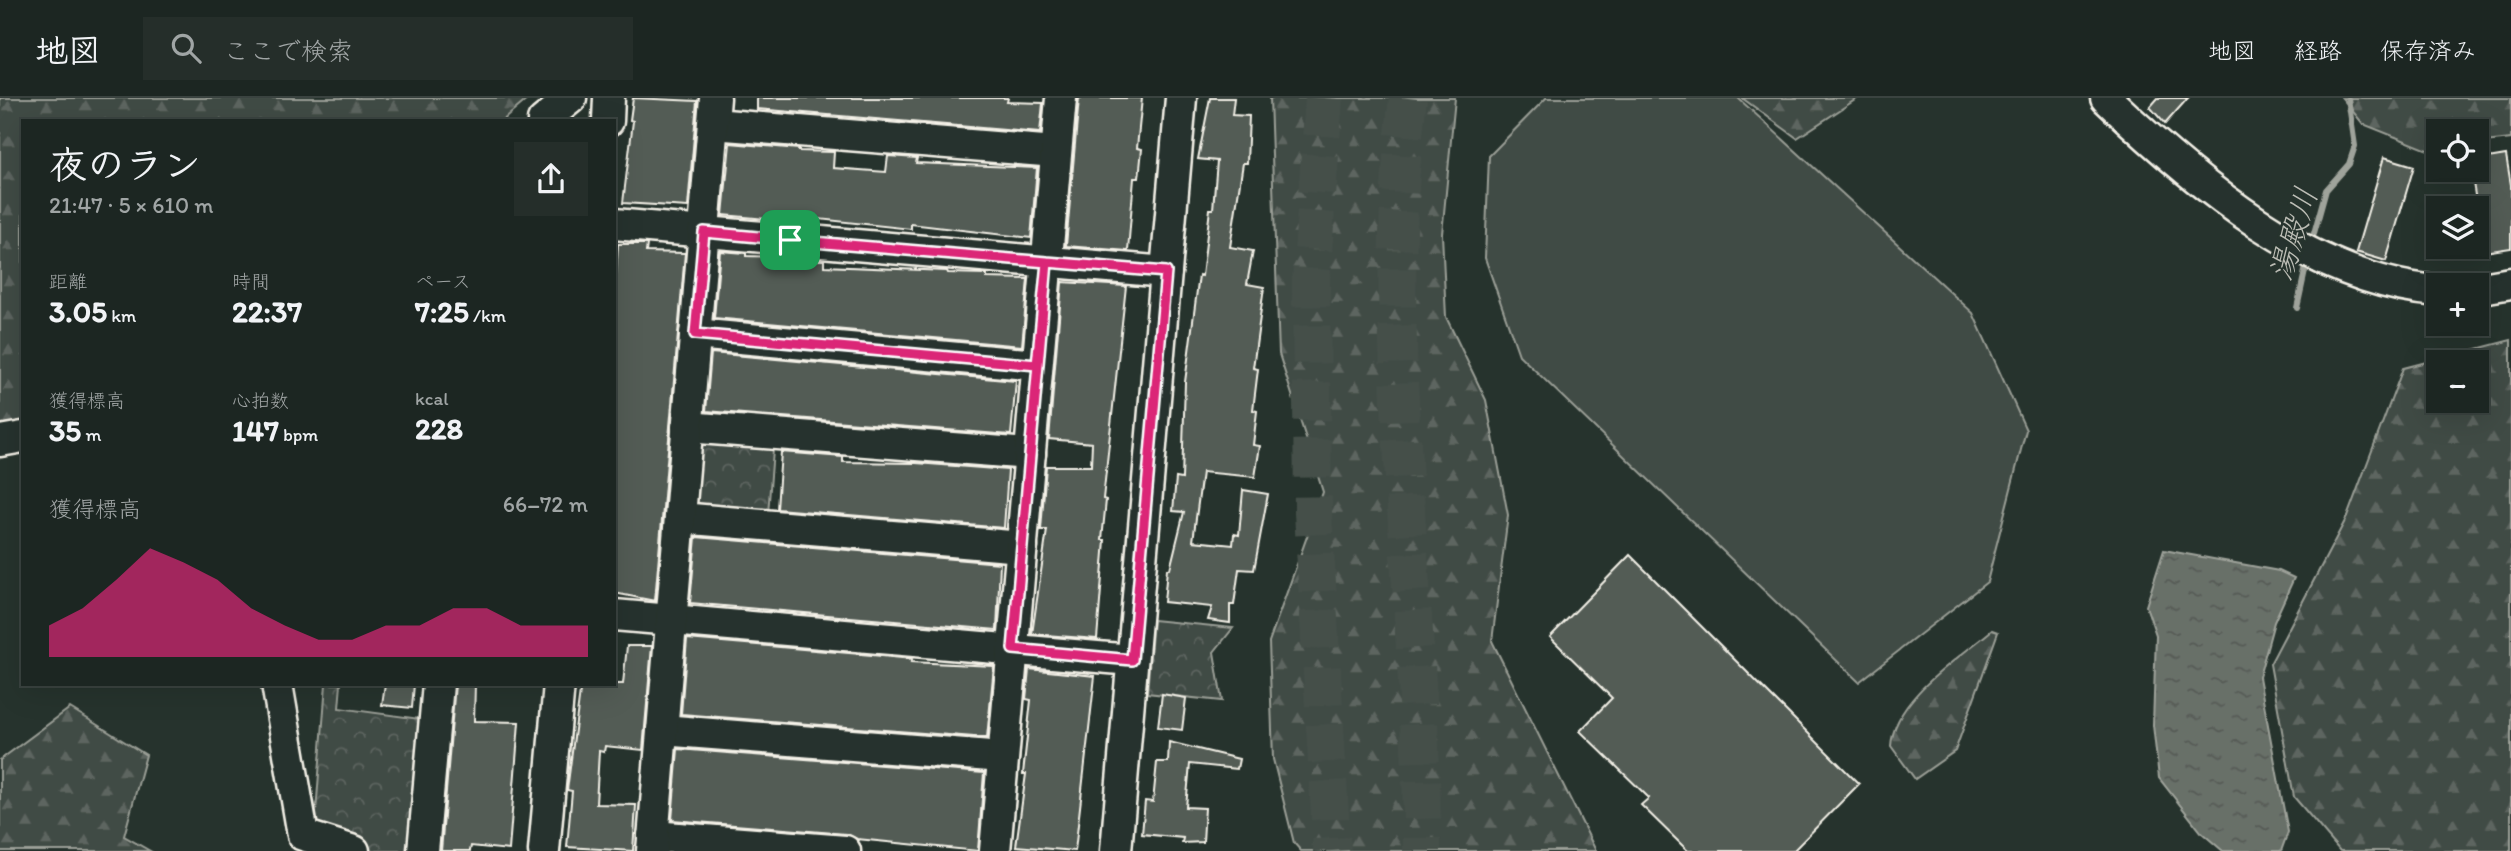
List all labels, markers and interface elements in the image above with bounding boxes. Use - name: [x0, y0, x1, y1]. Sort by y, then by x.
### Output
- search box: [143, 17, 633, 80]
- icon: search: [167, 29, 205, 67]
- text: 地図: [35, 31, 101, 70]
- text: ここで検索: [223, 35, 353, 67]
- text: 地図: [2208, 36, 2256, 65]
- text: 経路: [2294, 36, 2342, 65]
- text: 保存済み: [2380, 36, 2476, 65]
- map controls: [2426, 119, 2489, 413]
- button: locate: [2426, 119, 2489, 182]
- text: 夜のラン: [49, 142, 201, 188]
- button: share: [514, 142, 588, 216]
- water label: 湯殿川: [2261, 183, 2325, 285]
- text: 21:47 · 5 × 610 m: [49, 191, 214, 219]
- button: layers: [2426, 196, 2489, 259]
- pin: [760, 210, 820, 270]
- icon: arrive: [771, 221, 809, 259]
- text: 距離: [49, 270, 87, 293]
- text: 時間: [232, 270, 270, 293]
- text: ペース: [415, 270, 471, 293]
- button: +: [2426, 273, 2489, 336]
- text: 3.05: [49, 293, 107, 330]
- text: 22:37: [232, 293, 302, 330]
- text: 7:25: [415, 293, 469, 330]
- text: km: [107, 304, 136, 327]
- text: /km: [469, 304, 506, 327]
- button: −: [2426, 350, 2489, 413]
- text: kcal: [415, 387, 449, 410]
- text: 獲得標高: [49, 389, 125, 412]
- text: 心拍数: [232, 389, 289, 412]
- text: 228: [415, 410, 463, 447]
- text: 35: [49, 412, 81, 449]
- text: 147: [232, 412, 279, 449]
- text: m: [81, 423, 101, 446]
- text: bpm: [279, 423, 318, 446]
- text: 66–72 m: [503, 490, 588, 518]
- text: 獲得標高: [49, 495, 141, 523]

